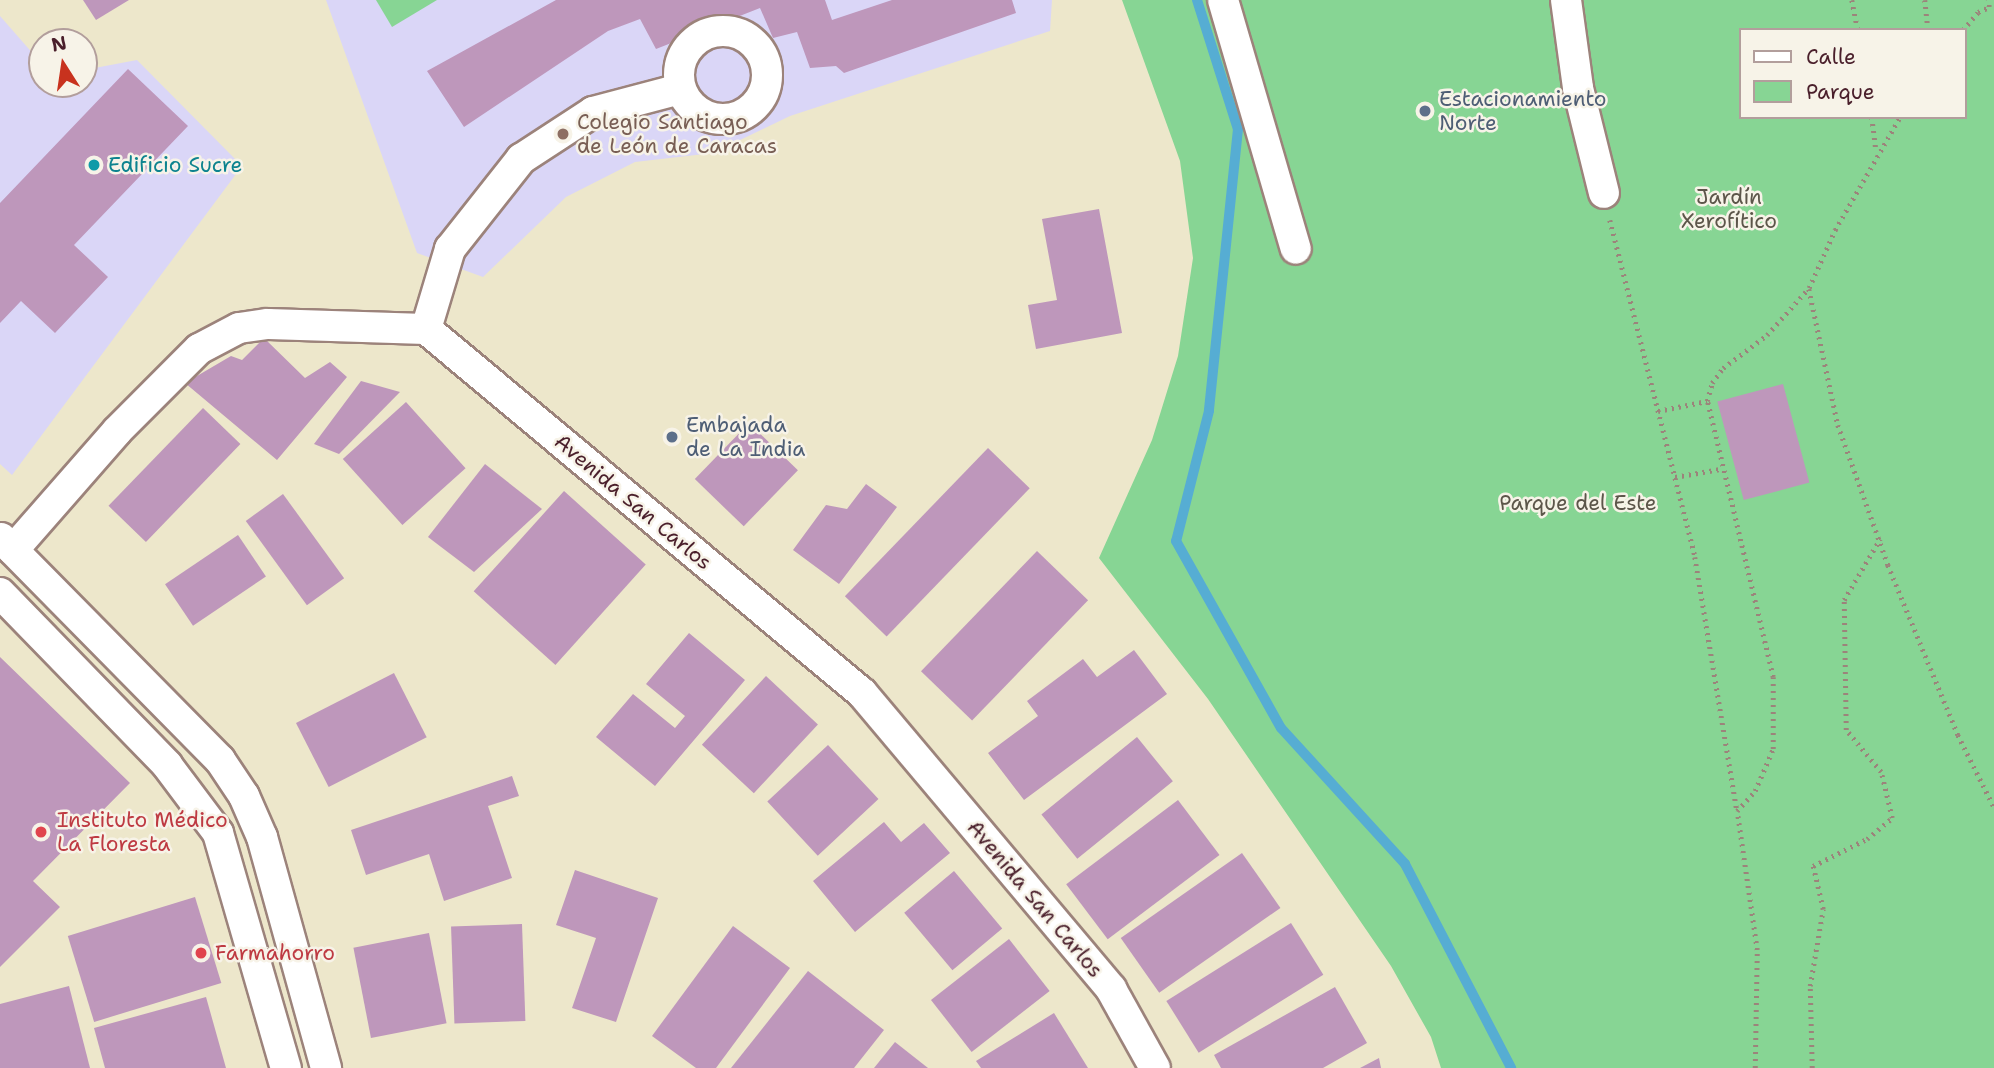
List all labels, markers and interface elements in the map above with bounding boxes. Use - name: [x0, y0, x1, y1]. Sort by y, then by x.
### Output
- north arrow: [28, 28, 98, 98]
- legend: [1738, 28, 1966, 119]
- text: N: [49, 30, 69, 58]
- text: Calle: [1806, 43, 1856, 71]
- text: Parque: [1806, 78, 1875, 106]
- place label: Estacionamiento Norte: [1439, 86, 1607, 136]
- marker: Estacionamiento Norte: [1417, 103, 1433, 119]
- place label: Colegio Santiago de León de Caracas: [577, 109, 777, 159]
- marker: Colegio Santiago de León de Caracas: [555, 126, 571, 142]
- place label: Edificio Sucre: [108, 152, 242, 178]
- marker: Edificio Sucre: [86, 157, 102, 173]
- park label: Jardín Xerofítico: [1681, 184, 1777, 234]
- place label: Embajada de La India: [686, 412, 805, 462]
- street label: Avenida San Carlos: [549, 429, 717, 575]
- marker: Embajada de La India: [664, 429, 680, 445]
- park label: Parque del Este: [1499, 490, 1657, 516]
- place label: Instituto Médico La Floresta: [57, 807, 228, 857]
- street label: Avenida San Carlos: [962, 815, 1108, 983]
- marker: Instituto Médico La Floresta: [31, 822, 51, 842]
- place label: Farmahorro: [215, 940, 335, 966]
- marker: Farmahorro: [193, 945, 209, 961]

